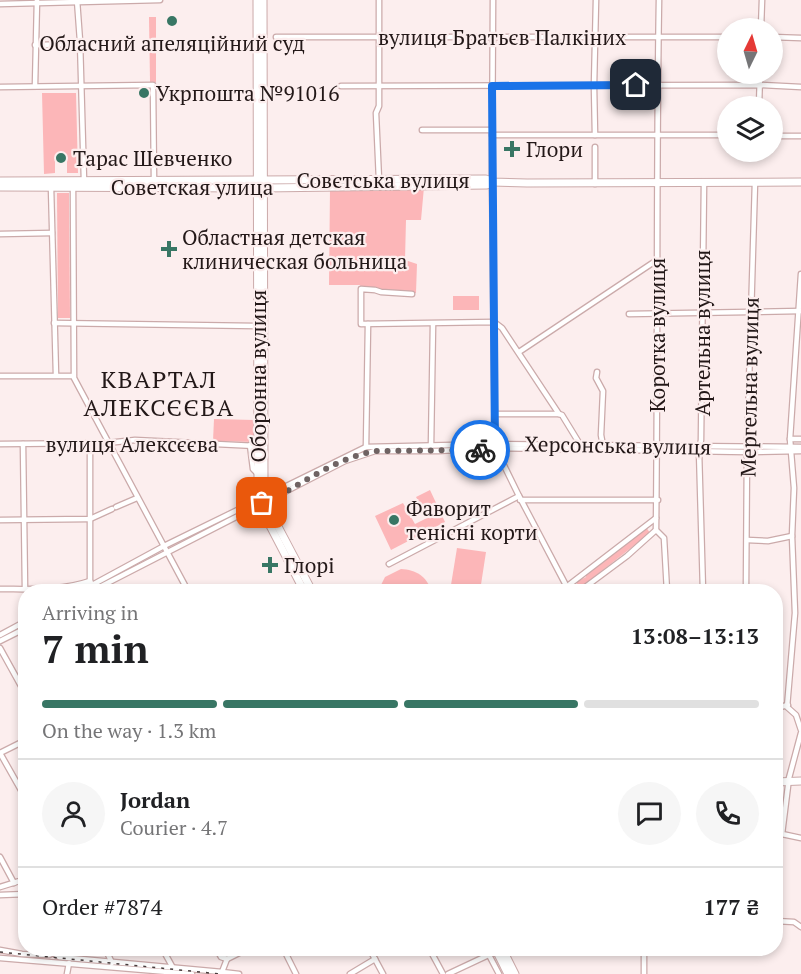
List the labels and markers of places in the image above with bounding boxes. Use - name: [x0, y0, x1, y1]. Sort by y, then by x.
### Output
- marker: Обласний апеляційний суд: [165, 14, 179, 28]
- place label: Обласний апеляційний суд: [39, 29, 305, 57]
- pin: [610, 59, 661, 110]
- place label: Укрпошта №91016: [156, 79, 339, 107]
- marker: Укрпошта №91016: [137, 86, 151, 100]
- place label: Глори: [526, 135, 583, 163]
- marker: Глори: [503, 140, 521, 158]
- place label: Тарас Шевченко: [73, 144, 232, 172]
- marker: Тарас Шевченко: [54, 151, 68, 165]
- place label: Областная детская клиническая больница: [182, 223, 408, 275]
- marker: Областная детская клиническая больница: [160, 240, 178, 258]
- pin: [236, 477, 287, 528]
- place label: Фаворит тенісні корти: [406, 494, 538, 546]
- marker: Фаворит тенісні корти: [387, 513, 401, 527]
- place label: Глорі: [284, 551, 335, 579]
- marker: Глорі: [261, 556, 279, 574]

